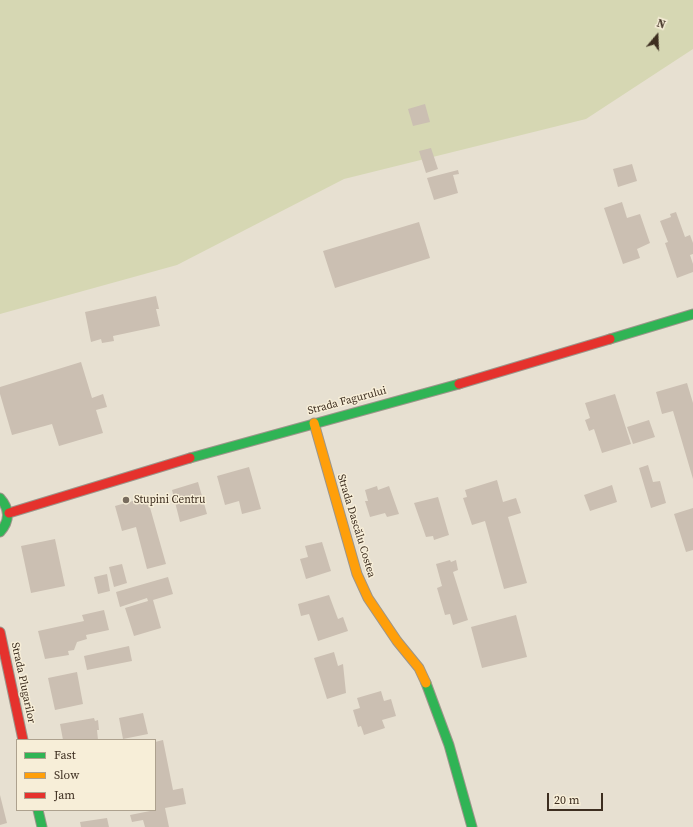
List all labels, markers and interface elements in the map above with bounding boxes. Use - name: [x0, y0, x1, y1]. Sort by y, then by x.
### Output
- north arrow: [637, 16, 677, 56]
- text: N: [655, 16, 667, 33]
- street label: Strada Fagurului: [306, 384, 388, 418]
- street label: Strada Dascălu Costea: [334, 473, 378, 579]
- place label: Stupini Centru: [134, 493, 205, 507]
- marker: Stupini Centru: [121, 495, 131, 505]
- street label: Strada Plugarilor: [8, 641, 38, 725]
- legend: [16, 739, 156, 811]
- text: Fast: [54, 747, 76, 763]
- text: Slow: [54, 767, 79, 783]
- scale bar: [549, 785, 605, 811]
- text: Jam: [54, 787, 75, 803]
- text: 20 m: [554, 792, 580, 808]

